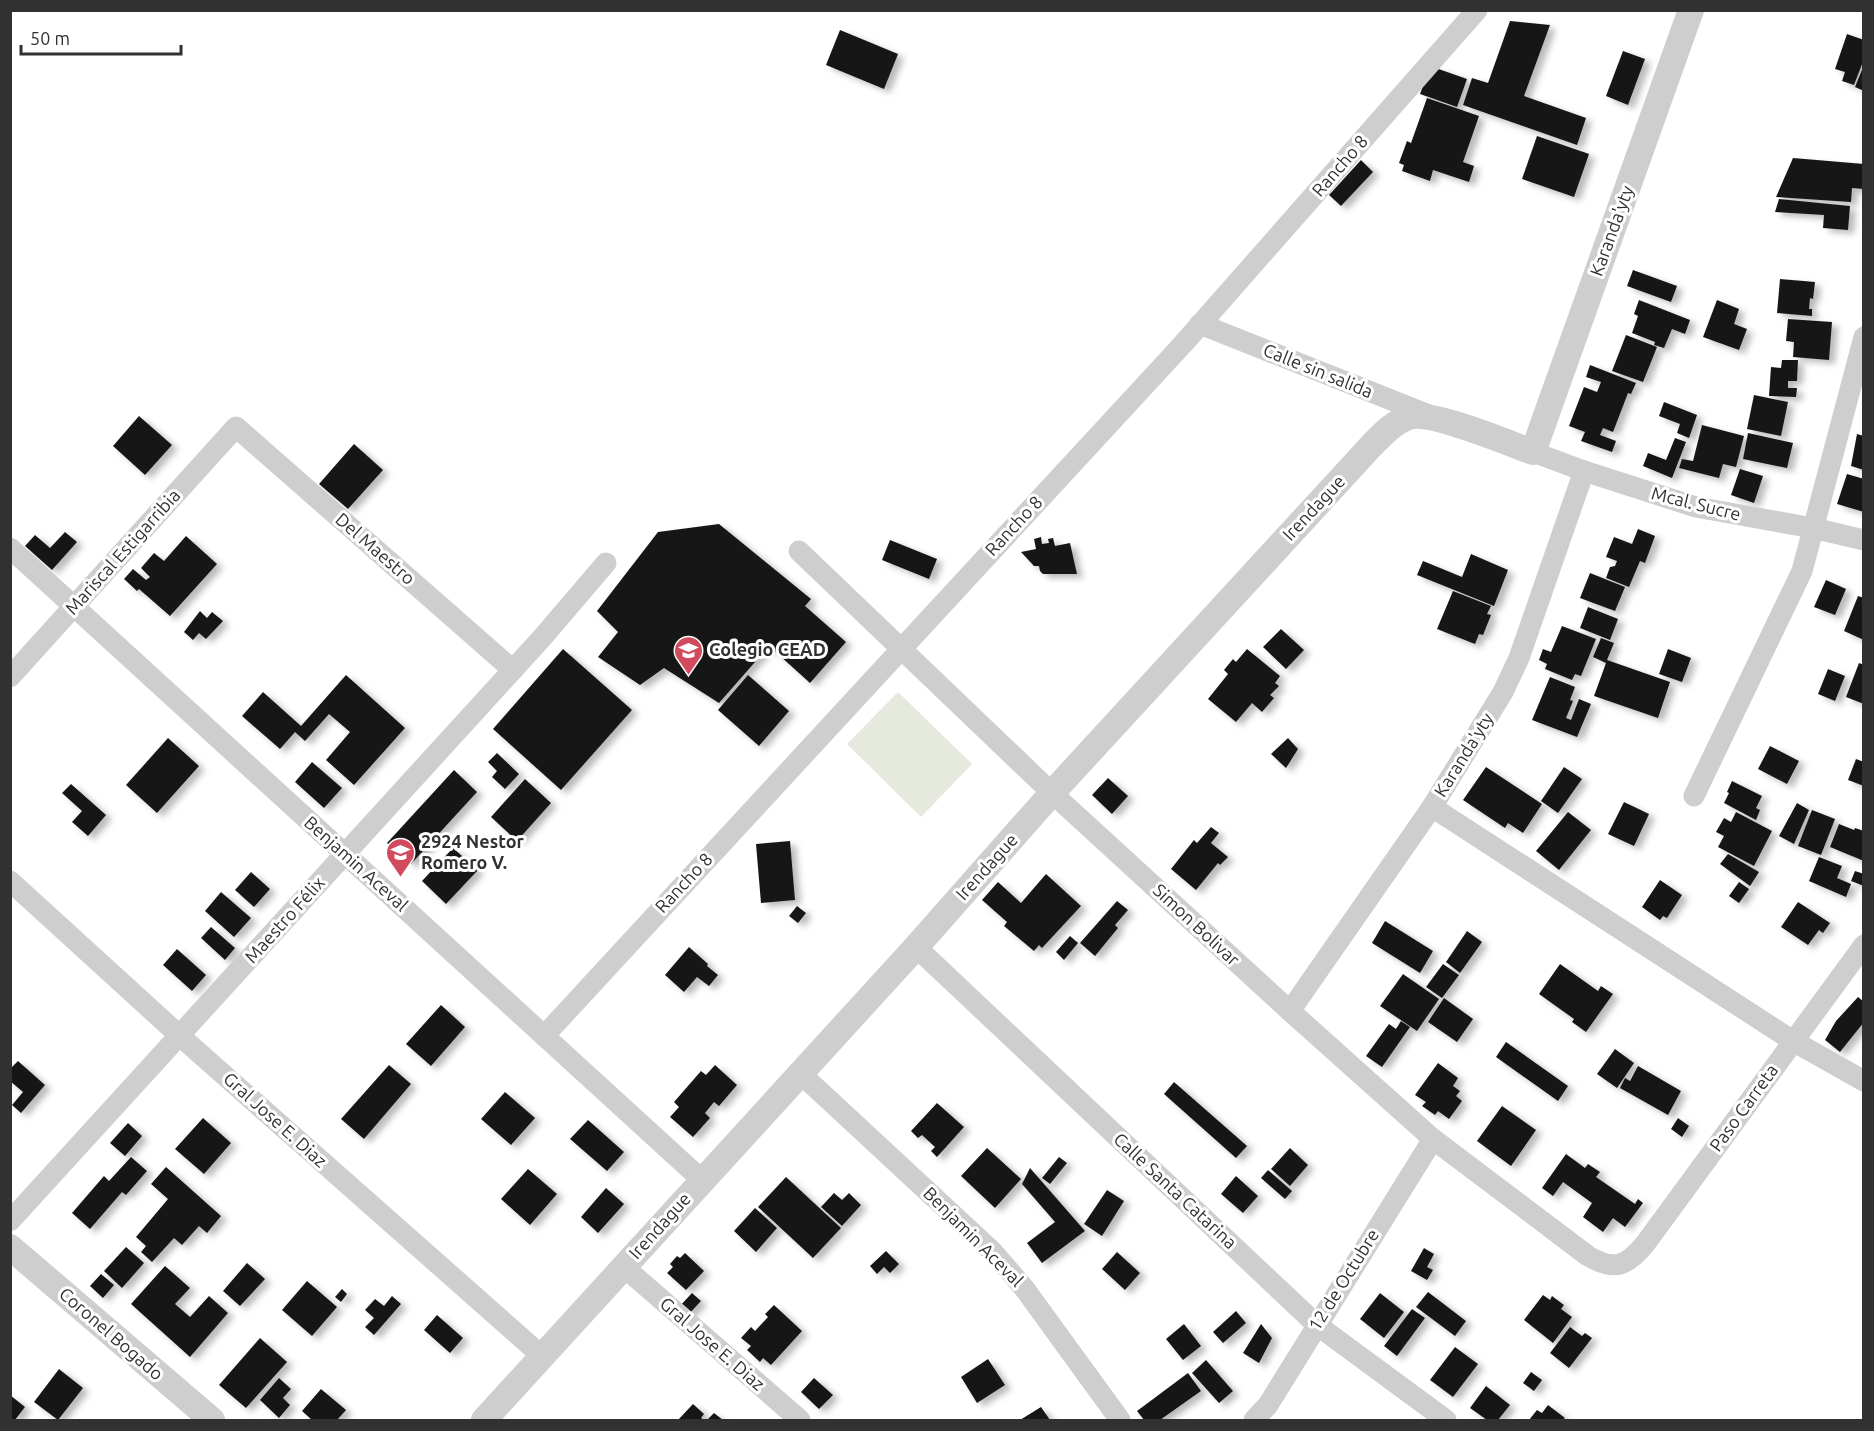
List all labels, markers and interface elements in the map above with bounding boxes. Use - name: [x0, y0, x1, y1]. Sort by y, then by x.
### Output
- scale bar: [21, 18, 182, 56]
- text: 50 m: [30, 28, 70, 48]
- street label: Rancho 8: [1307, 131, 1371, 200]
- street label: Karanda'yty: [1585, 182, 1637, 279]
- street label: Calle sin salida: [1261, 339, 1376, 401]
- street label: Irendague: [1278, 471, 1349, 544]
- street label: Mcal. Sucre: [1649, 482, 1743, 524]
- street label: Mariscal Estigarribia: [61, 485, 184, 618]
- street label: Rancho 8: [981, 491, 1046, 559]
- street label: Del Maestro: [332, 508, 419, 588]
- school or university icon: Colegio CEAD: [672, 634, 704, 676]
- place label: Colegio CEAD: [709, 639, 826, 659]
- street label: Karanda'yty: [1430, 709, 1497, 800]
- street label: Benjamin Aceval: [301, 812, 413, 915]
- street label: Irendague: [951, 829, 1021, 903]
- place label: 2924 Nestor Romero V.: [421, 831, 524, 872]
- school or university icon: 2924 Nestor Romero V.: [384, 836, 416, 878]
- street label: Rancho 8: [651, 848, 716, 916]
- street label: Maestro Félix: [240, 872, 328, 966]
- street label: Simon Bolivar: [1150, 879, 1244, 969]
- street label: Paso Carreta: [1705, 1060, 1781, 1155]
- street label: Gral Jose E. Diaz: [220, 1068, 331, 1171]
- street label: Calle Santa Catarina: [1110, 1128, 1241, 1252]
- street label: Benjamin Aceval: [920, 1182, 1028, 1290]
- street label: Irendague: [624, 1188, 694, 1262]
- street label: 12 de Octubre: [1304, 1225, 1382, 1334]
- street label: Coronel Bogado: [56, 1283, 167, 1384]
- street label: Gral Jose E. Diaz: [656, 1293, 769, 1394]

